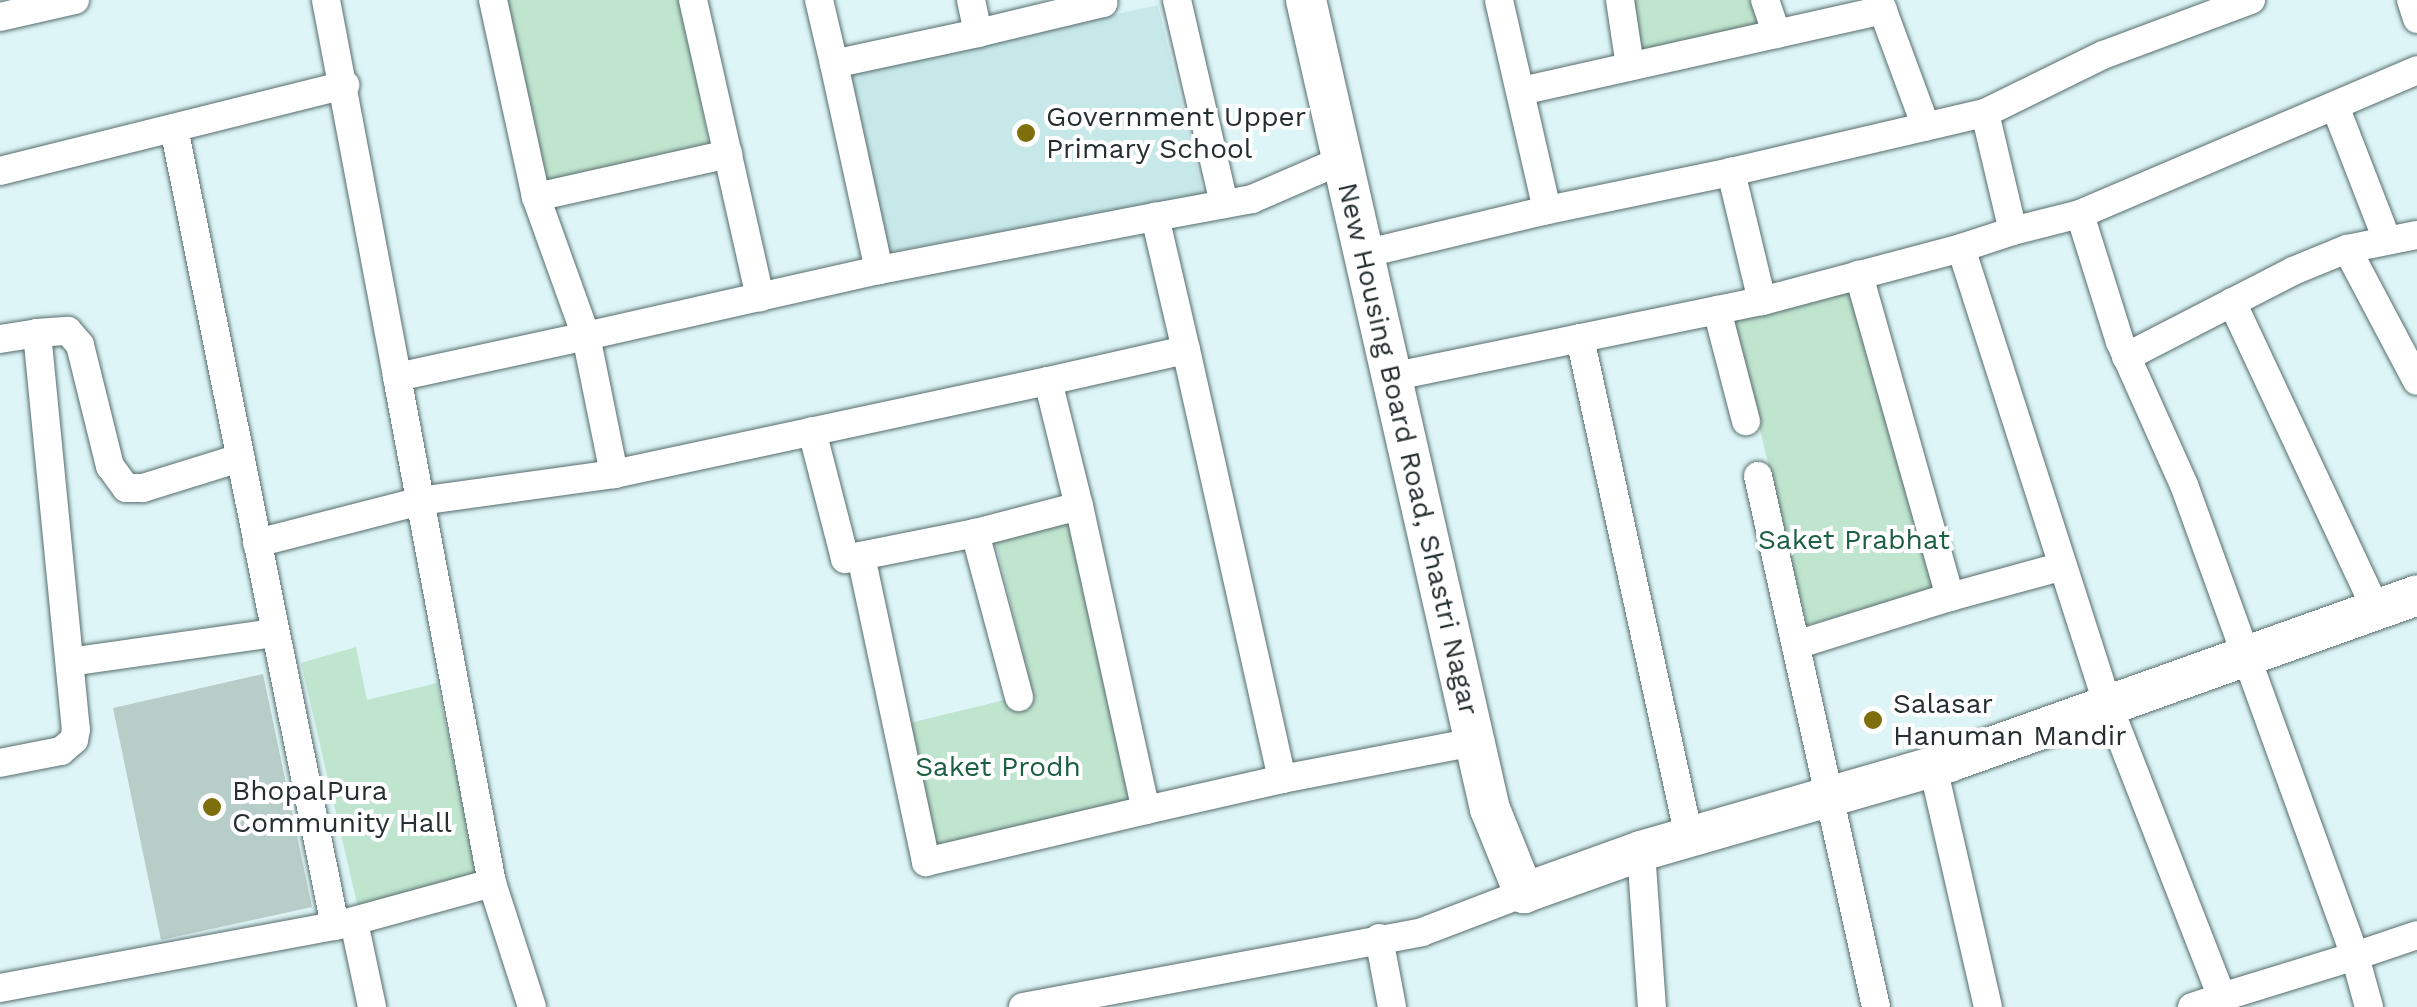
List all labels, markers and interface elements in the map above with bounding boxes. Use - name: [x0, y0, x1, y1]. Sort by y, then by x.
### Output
- place label: Government Upper Primary School: [1046, 100, 1306, 166]
- marker: Government Upper Primary School: [1015, 122, 1037, 144]
- street label: New Housing Board Road, Shastri Nagar: [1330, 179, 1486, 719]
- park label: Saket Prabhat: [1758, 523, 1950, 557]
- place label: Salasar Hanuman Mandir: [1893, 687, 2127, 753]
- marker: Salasar Hanuman Mandir: [1862, 709, 1884, 731]
- park label: Saket Prodh: [915, 750, 1081, 784]
- place label: BhopalPura Community Hall: [232, 774, 453, 840]
- marker: BhopalPura Community Hall: [201, 796, 223, 818]

